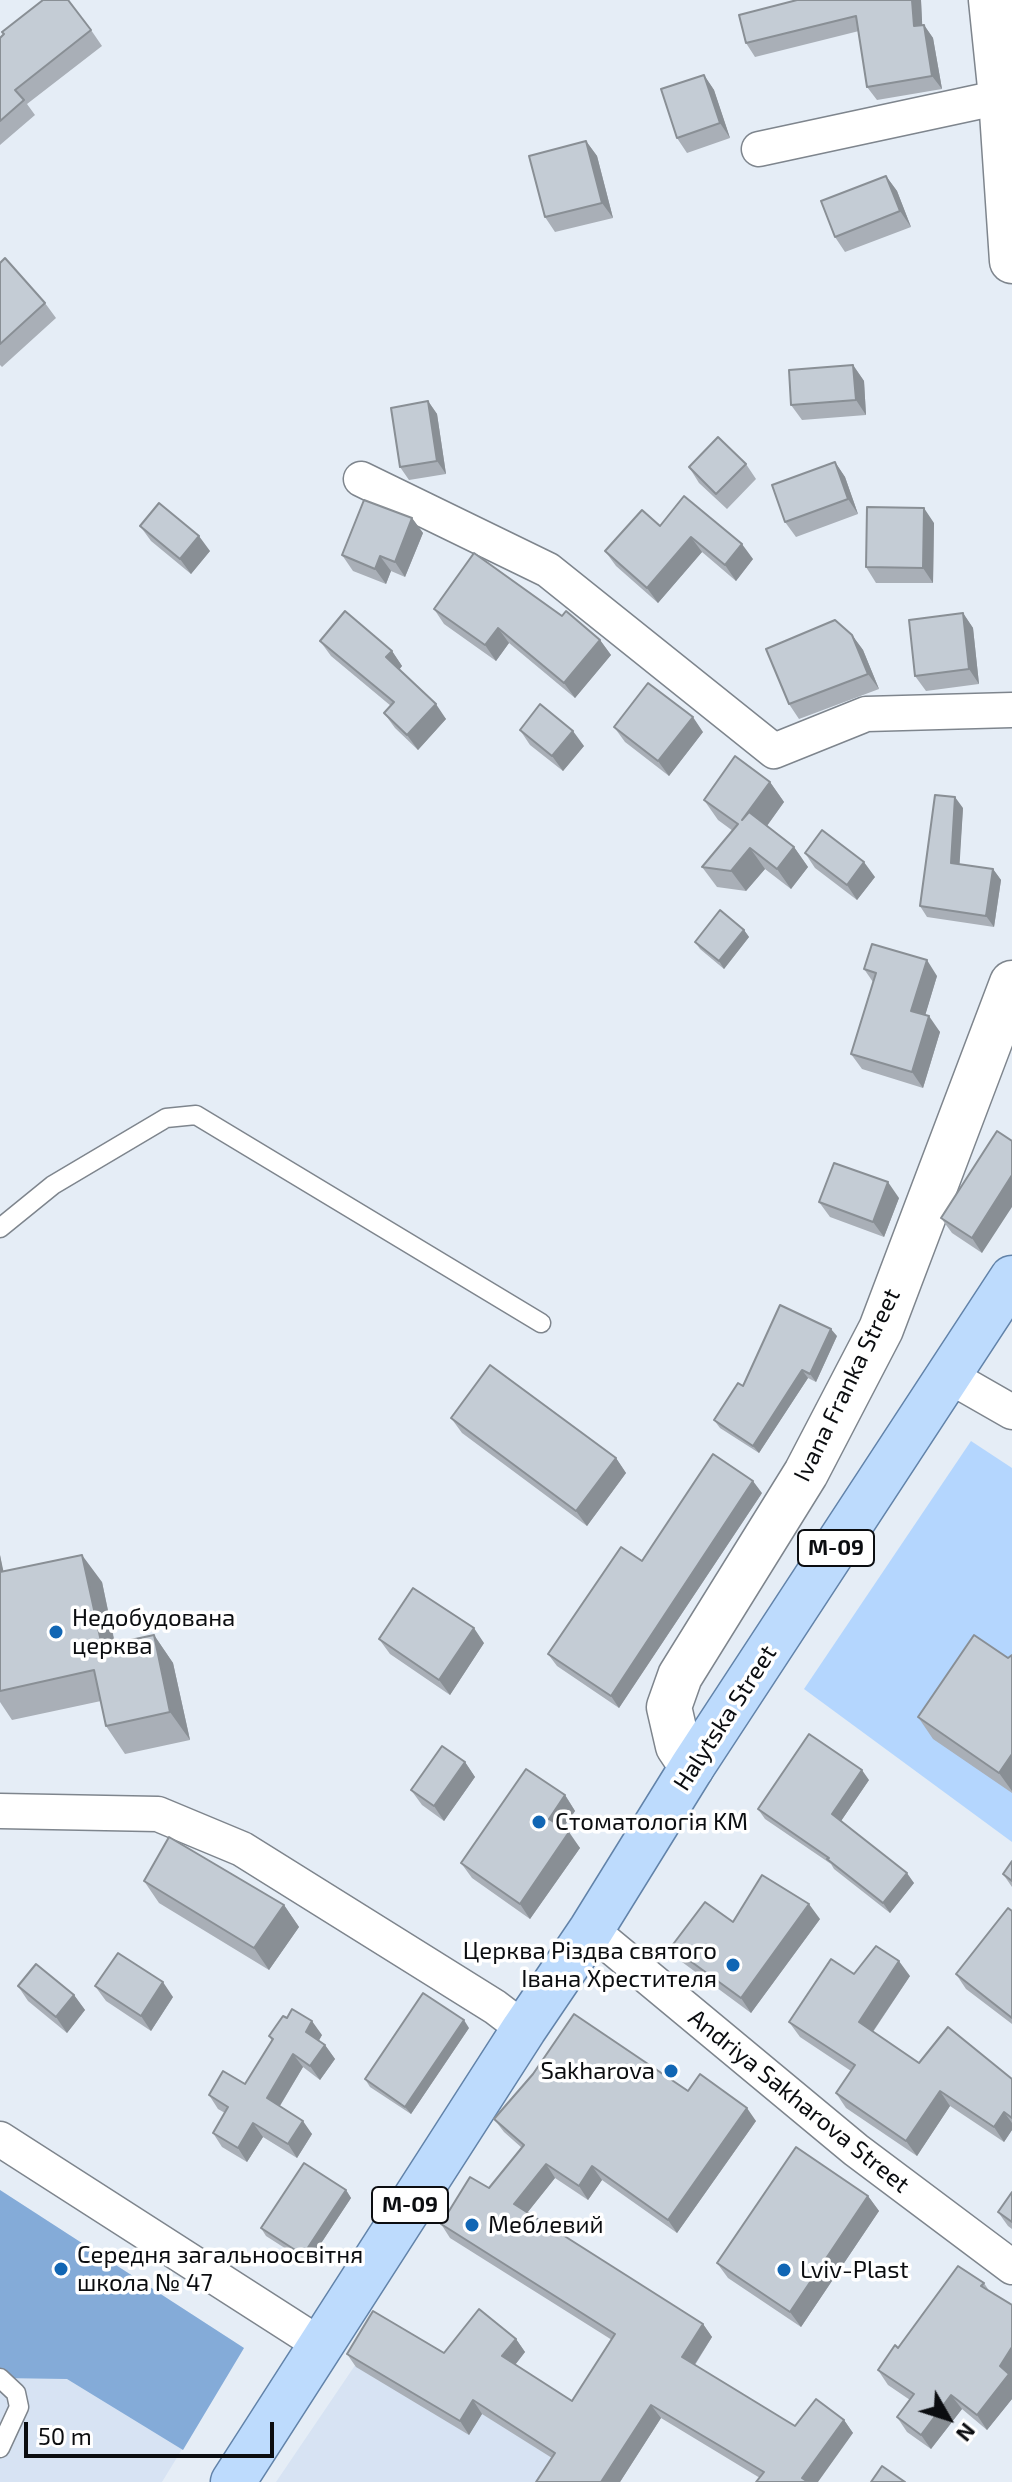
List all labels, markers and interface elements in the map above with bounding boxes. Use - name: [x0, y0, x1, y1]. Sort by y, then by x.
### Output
- street label: Ivana Franka Street: [788, 1284, 906, 1486]
- road number: М-09: [798, 1530, 874, 1566]
- place label: Недобудована церква: [72, 1604, 235, 1660]
- marker: Недобудована церква: [47, 1623, 65, 1641]
- street label: Halytska Street: [667, 1640, 783, 1796]
- place label: Стоматологія KM: [555, 1808, 748, 1836]
- marker: Стоматологія KM: [530, 1813, 548, 1831]
- place label: Церква Різдва святого Івана Хрестителя: [463, 1937, 717, 1993]
- marker: Церква Різдва святого Івана Хрестителя: [724, 1956, 742, 1974]
- street label: Andriya Sakharova Street: [683, 2003, 915, 2199]
- place label: Sakharova: [540, 2057, 655, 2085]
- marker: Sakharova: [662, 2062, 680, 2080]
- road number: М-09: [372, 2187, 448, 2223]
- place label: Меблевий: [488, 2211, 604, 2239]
- marker: Меблевий: [463, 2216, 481, 2234]
- place label: Середня загальноосвітня школа № 47: [77, 2241, 363, 2297]
- place label: Lviv-Plast: [800, 2256, 909, 2284]
- marker: Середня загальноосвітня школа № 47: [52, 2260, 70, 2278]
- marker: Lviv-Plast: [775, 2261, 793, 2279]
- north arrow: [908, 2378, 988, 2458]
- scale bar: [28, 2406, 278, 2456]
- text: N: [952, 2419, 982, 2447]
- text: 50 m: [38, 2421, 92, 2450]

